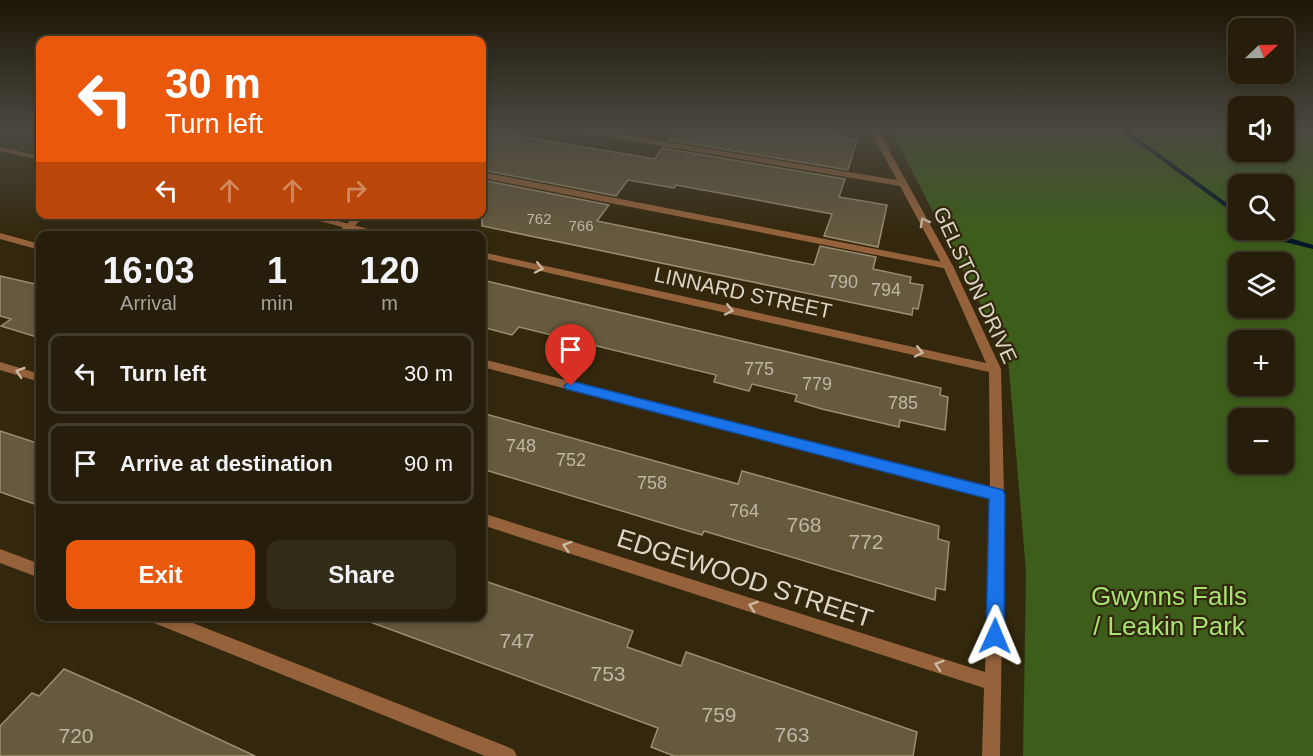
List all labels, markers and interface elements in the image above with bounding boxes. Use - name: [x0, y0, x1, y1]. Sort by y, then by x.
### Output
- north arrow: [1228, 18, 1294, 84]
- map controls: [1228, 18, 1294, 474]
- icon: left: [66, 60, 144, 138]
- text: 30 m: [165, 60, 261, 107]
- button: sound: [1228, 96, 1294, 162]
- text: Turn left: [165, 109, 263, 139]
- icon: left: [150, 174, 183, 207]
- icon: ahead: [213, 174, 246, 207]
- icon: ahead: [276, 174, 309, 207]
- icon: right: [339, 174, 372, 207]
- button: search: [1228, 174, 1294, 240]
- street label: GELSTON DRIVE: [929, 203, 1022, 367]
- house number: 762: [526, 210, 552, 227]
- house number: 766: [568, 217, 594, 234]
- one-way arrow: [920, 218, 931, 228]
- text: 16:03: [102, 250, 194, 291]
- text: 1: [267, 250, 287, 291]
- text: 120: [359, 250, 420, 291]
- button: layers: [1228, 252, 1294, 318]
- one-way arrow: [533, 261, 543, 274]
- street label: LINNARD STREET: [652, 262, 834, 323]
- house number: 790: [828, 272, 858, 292]
- house number: 794: [871, 280, 901, 300]
- text: Arrival: [120, 292, 177, 314]
- text: min: [261, 292, 293, 314]
- text: m: [381, 292, 398, 314]
- one-way arrow: [724, 303, 734, 316]
- pin: [545, 324, 596, 386]
- button: +: [1228, 330, 1294, 396]
- icon: arrive: [554, 333, 587, 366]
- one-way arrow: [914, 345, 924, 358]
- icon: left: [69, 357, 102, 390]
- house number: 775: [744, 359, 774, 379]
- text: Turn left: [120, 361, 206, 386]
- text: 30 m: [404, 361, 453, 386]
- one-way arrow: [15, 367, 26, 379]
- house number: 779: [802, 374, 832, 394]
- house number: 785: [888, 393, 918, 413]
- button: −: [1228, 408, 1294, 474]
- house number: 748: [506, 436, 536, 456]
- icon: arrive: [69, 447, 102, 480]
- house number: 752: [556, 450, 586, 470]
- text: Arrive at destination: [120, 451, 333, 476]
- text: 90 m: [404, 451, 453, 476]
- house number: 758: [637, 473, 667, 493]
- house number: 764: [729, 501, 759, 521]
- house number: 768: [786, 513, 822, 536]
- street label: EDGEWOOD STREET: [613, 522, 877, 634]
- house number: 772: [848, 530, 884, 553]
- button: Exit: [66, 540, 255, 609]
- button: Share: [267, 540, 456, 609]
- one-way arrow: [562, 541, 573, 554]
- park label: Gwynns Falls / Leakin Park: [1091, 581, 1247, 641]
- one-way arrow: [748, 601, 759, 613]
- position arrow: [963, 604, 1027, 668]
- house number: 747: [499, 629, 535, 652]
- one-way arrow: [934, 660, 945, 672]
- house number: 753: [590, 662, 626, 685]
- house number: 759: [701, 703, 737, 726]
- house number: 763: [774, 723, 810, 746]
- house number: 720: [58, 724, 94, 747]

